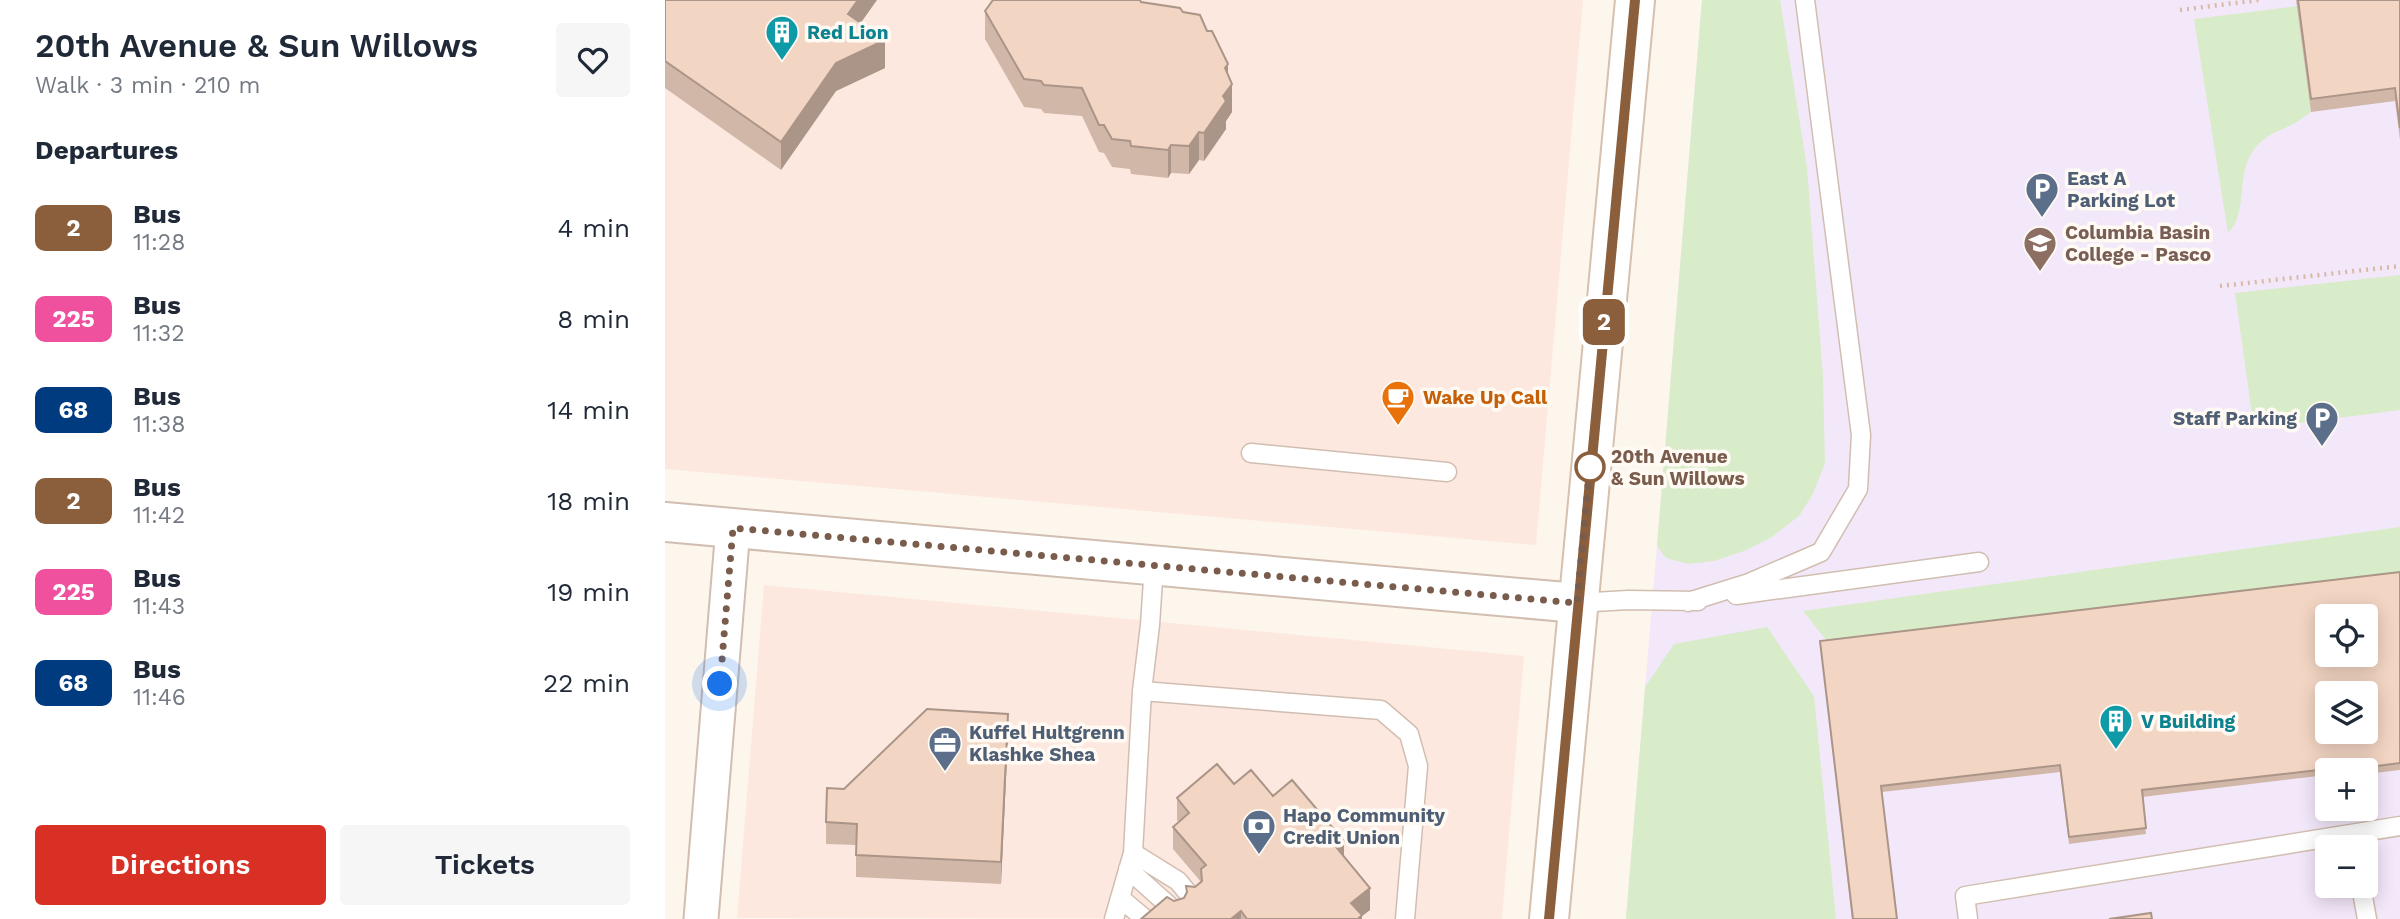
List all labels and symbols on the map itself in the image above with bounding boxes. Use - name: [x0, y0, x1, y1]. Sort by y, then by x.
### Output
- building icon: Red Lion: [763, 13, 801, 62]
- place label: Red Lion: [807, 21, 888, 44]
- place label: East A Parking Lot: [2067, 167, 2176, 212]
- parking icon: East A Parking Lot: [2023, 170, 2061, 219]
- place label: Columbia Basin College - Pasco: [2065, 221, 2211, 266]
- school or university icon: Columbia Basin College - Pasco: [2021, 224, 2059, 273]
- line badge: 2: [1581, 299, 1627, 345]
- cafe icon: Wake Up Call: [1379, 378, 1417, 427]
- place label: Wake Up Call: [1423, 386, 1548, 409]
- parking icon: Staff Parking: [2303, 399, 2341, 448]
- place label: Staff Parking: [2173, 407, 2297, 430]
- place label: 20th Avenue & Sun Willows: [1611, 445, 1745, 490]
- marker: 20th Avenue & Sun Willows: [1575, 452, 1605, 482]
- your location: [702, 666, 737, 701]
- building icon: V Building: [2097, 702, 2135, 751]
- place label: V Building: [2141, 710, 2236, 733]
- place label: Kuffel Hultgrenn Klashke Shea: [969, 721, 1125, 766]
- office icon: Kuffel Hultgrenn Klashke Shea: [926, 724, 964, 773]
- place label: Hapo Community Credit Union: [1283, 804, 1445, 849]
- bank icon: Hapo Community Credit Union: [1240, 807, 1278, 856]

